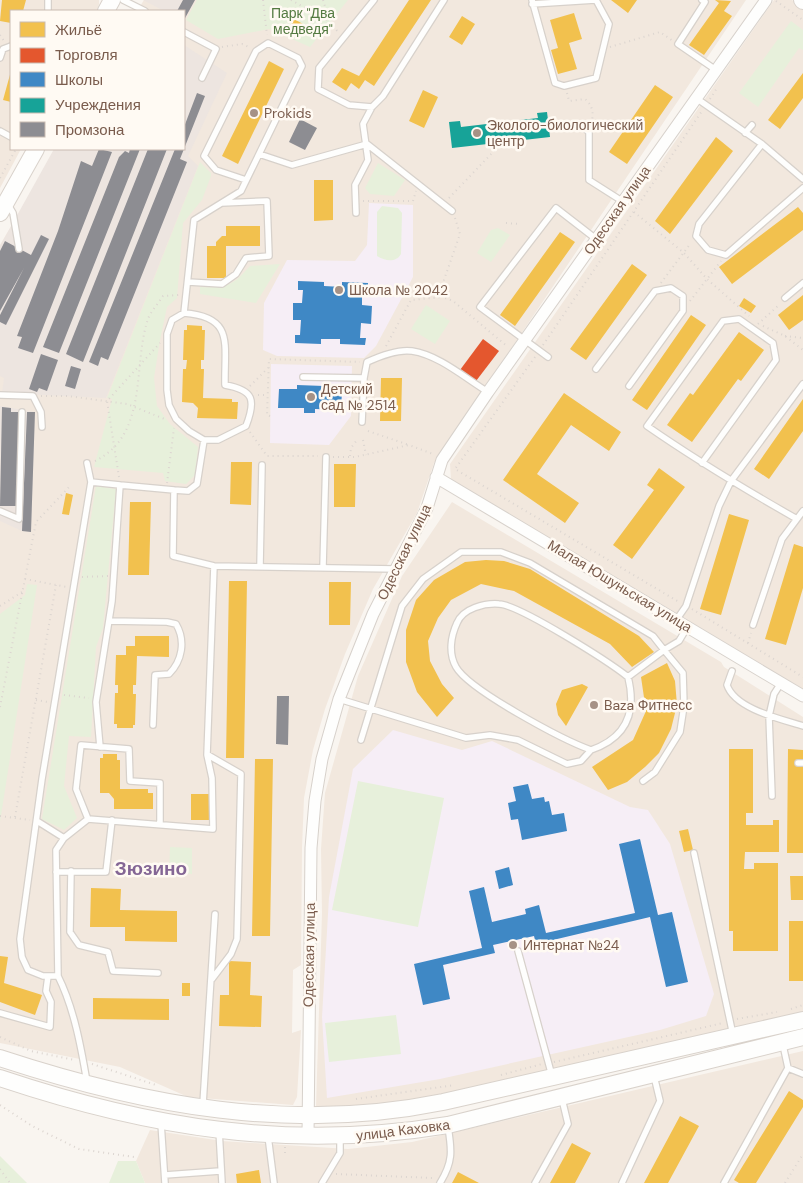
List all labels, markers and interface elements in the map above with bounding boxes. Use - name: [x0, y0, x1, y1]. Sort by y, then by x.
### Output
- park label: Парк "Два медведя": [271, 4, 335, 38]
- legend: [10, 10, 185, 150]
- text: Жильё: [55, 20, 102, 40]
- text: Торговля: [55, 45, 118, 65]
- text: Школы: [55, 70, 103, 90]
- text: Учреждения: [55, 95, 141, 115]
- place label: Prokids: [264, 104, 312, 122]
- marker: Prokids: [248, 107, 260, 119]
- place label: Эколого-биологический центр: [487, 116, 643, 150]
- text: Промзона: [55, 120, 125, 140]
- marker: Эколого-биологический центр: [471, 127, 483, 139]
- street label: Одесская улица: [580, 162, 654, 258]
- place label: Школа № 2042: [349, 281, 448, 299]
- marker: Школа № 2042: [333, 284, 345, 296]
- place label: Детский сад № 2514: [321, 380, 396, 414]
- marker: Детский сад № 2514: [305, 391, 317, 403]
- street label: Одесская улица: [373, 501, 435, 603]
- street label: Малая Юшуньская улица: [545, 536, 696, 636]
- place label: Baza Фитнесс: [604, 696, 692, 714]
- marker: Baza Фитнесс: [588, 699, 600, 711]
- district label: Зюзино: [115, 856, 187, 881]
- street label: Одесская улица: [299, 902, 319, 1007]
- place label: Интернат №24: [523, 936, 620, 954]
- marker: Интернат №24: [507, 939, 519, 951]
- street label: улица Каховка: [355, 1115, 451, 1145]

